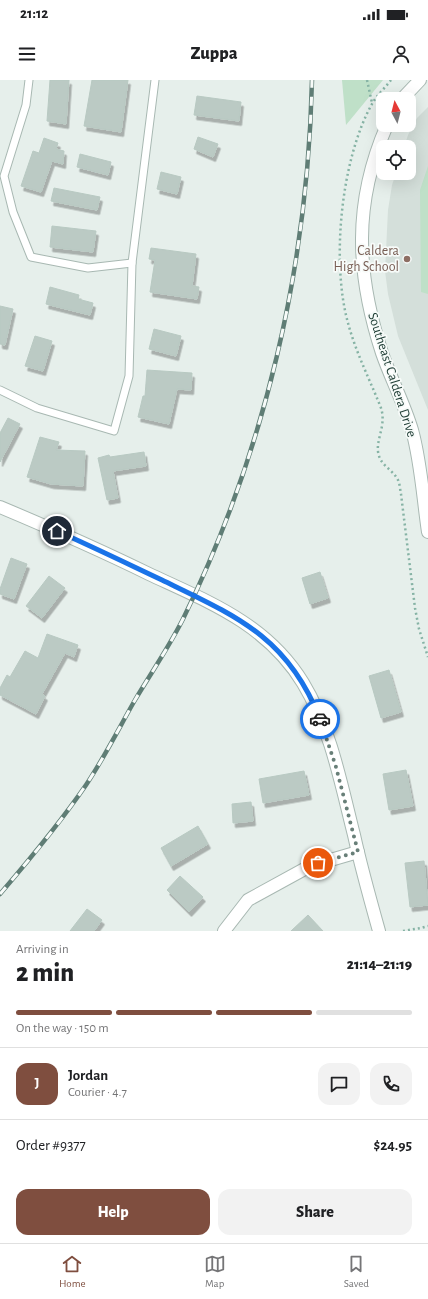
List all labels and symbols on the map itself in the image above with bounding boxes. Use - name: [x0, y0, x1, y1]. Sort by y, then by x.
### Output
- north arrow: [376, 92, 416, 132]
- place label: Caldera High School: [333, 244, 400, 274]
- marker: Caldera High School: [402, 254, 412, 264]
- street label: Southeast Caldera Drive: [365, 311, 419, 439]
- pin: [40, 514, 74, 548]
- courier: [300, 699, 340, 739]
- pin: [301, 846, 335, 880]

